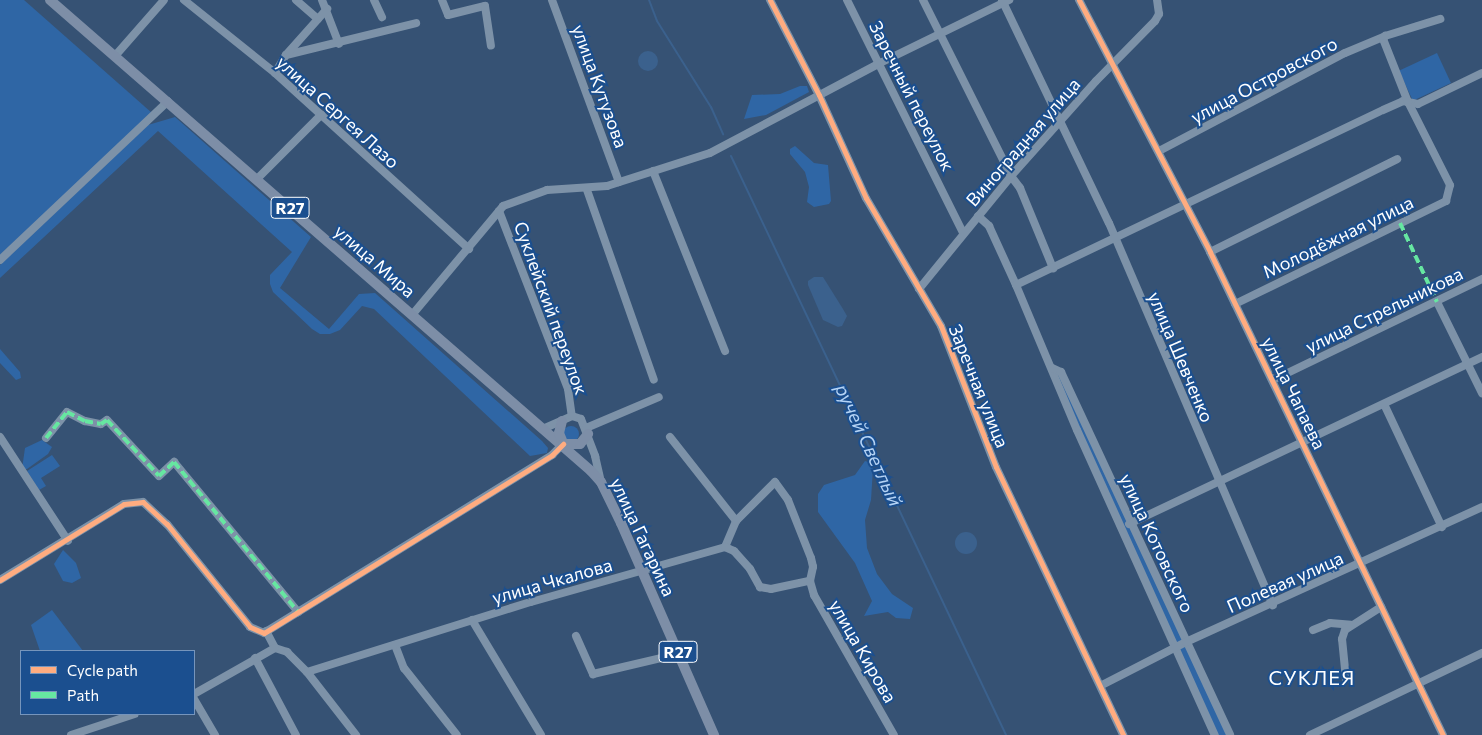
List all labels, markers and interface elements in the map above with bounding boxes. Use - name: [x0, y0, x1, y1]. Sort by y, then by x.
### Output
- street label: Заречный переулок: [865, 17, 959, 175]
- street label: улица Кутузова: [568, 21, 632, 151]
- street label: улица Островского: [1187, 32, 1341, 128]
- street label: улица Сергея Лазо: [272, 51, 404, 173]
- street label: Виноградная улица: [961, 73, 1085, 211]
- street label: Молодёжная улица: [1259, 191, 1417, 283]
- road number: R27: [270, 194, 310, 222]
- street label: Суклейский переулок: [510, 218, 592, 398]
- street label: улица Мира: [330, 220, 420, 302]
- street label: улица Стрельникова: [1302, 263, 1466, 357]
- street label: улица Шевченко: [1144, 288, 1218, 426]
- street label: Заречная улица: [944, 321, 1014, 451]
- street label: улица Чапаева: [1258, 333, 1330, 453]
- water label: ручей Светлый: [831, 380, 907, 510]
- street label: улица Котовского: [1115, 470, 1199, 616]
- street label: улица Гагарина: [606, 474, 680, 600]
- street label: Полевая улица: [1224, 547, 1346, 617]
- street label: улица Чкалова: [490, 554, 614, 608]
- street label: улица Кирова: [825, 596, 901, 706]
- road number: R27: [658, 638, 698, 666]
- legend: [20, 650, 195, 715]
- text: Cycle path: [67, 661, 138, 679]
- district label: СУКЛЕЯ: [1268, 665, 1356, 689]
- text: Path: [67, 686, 99, 704]

